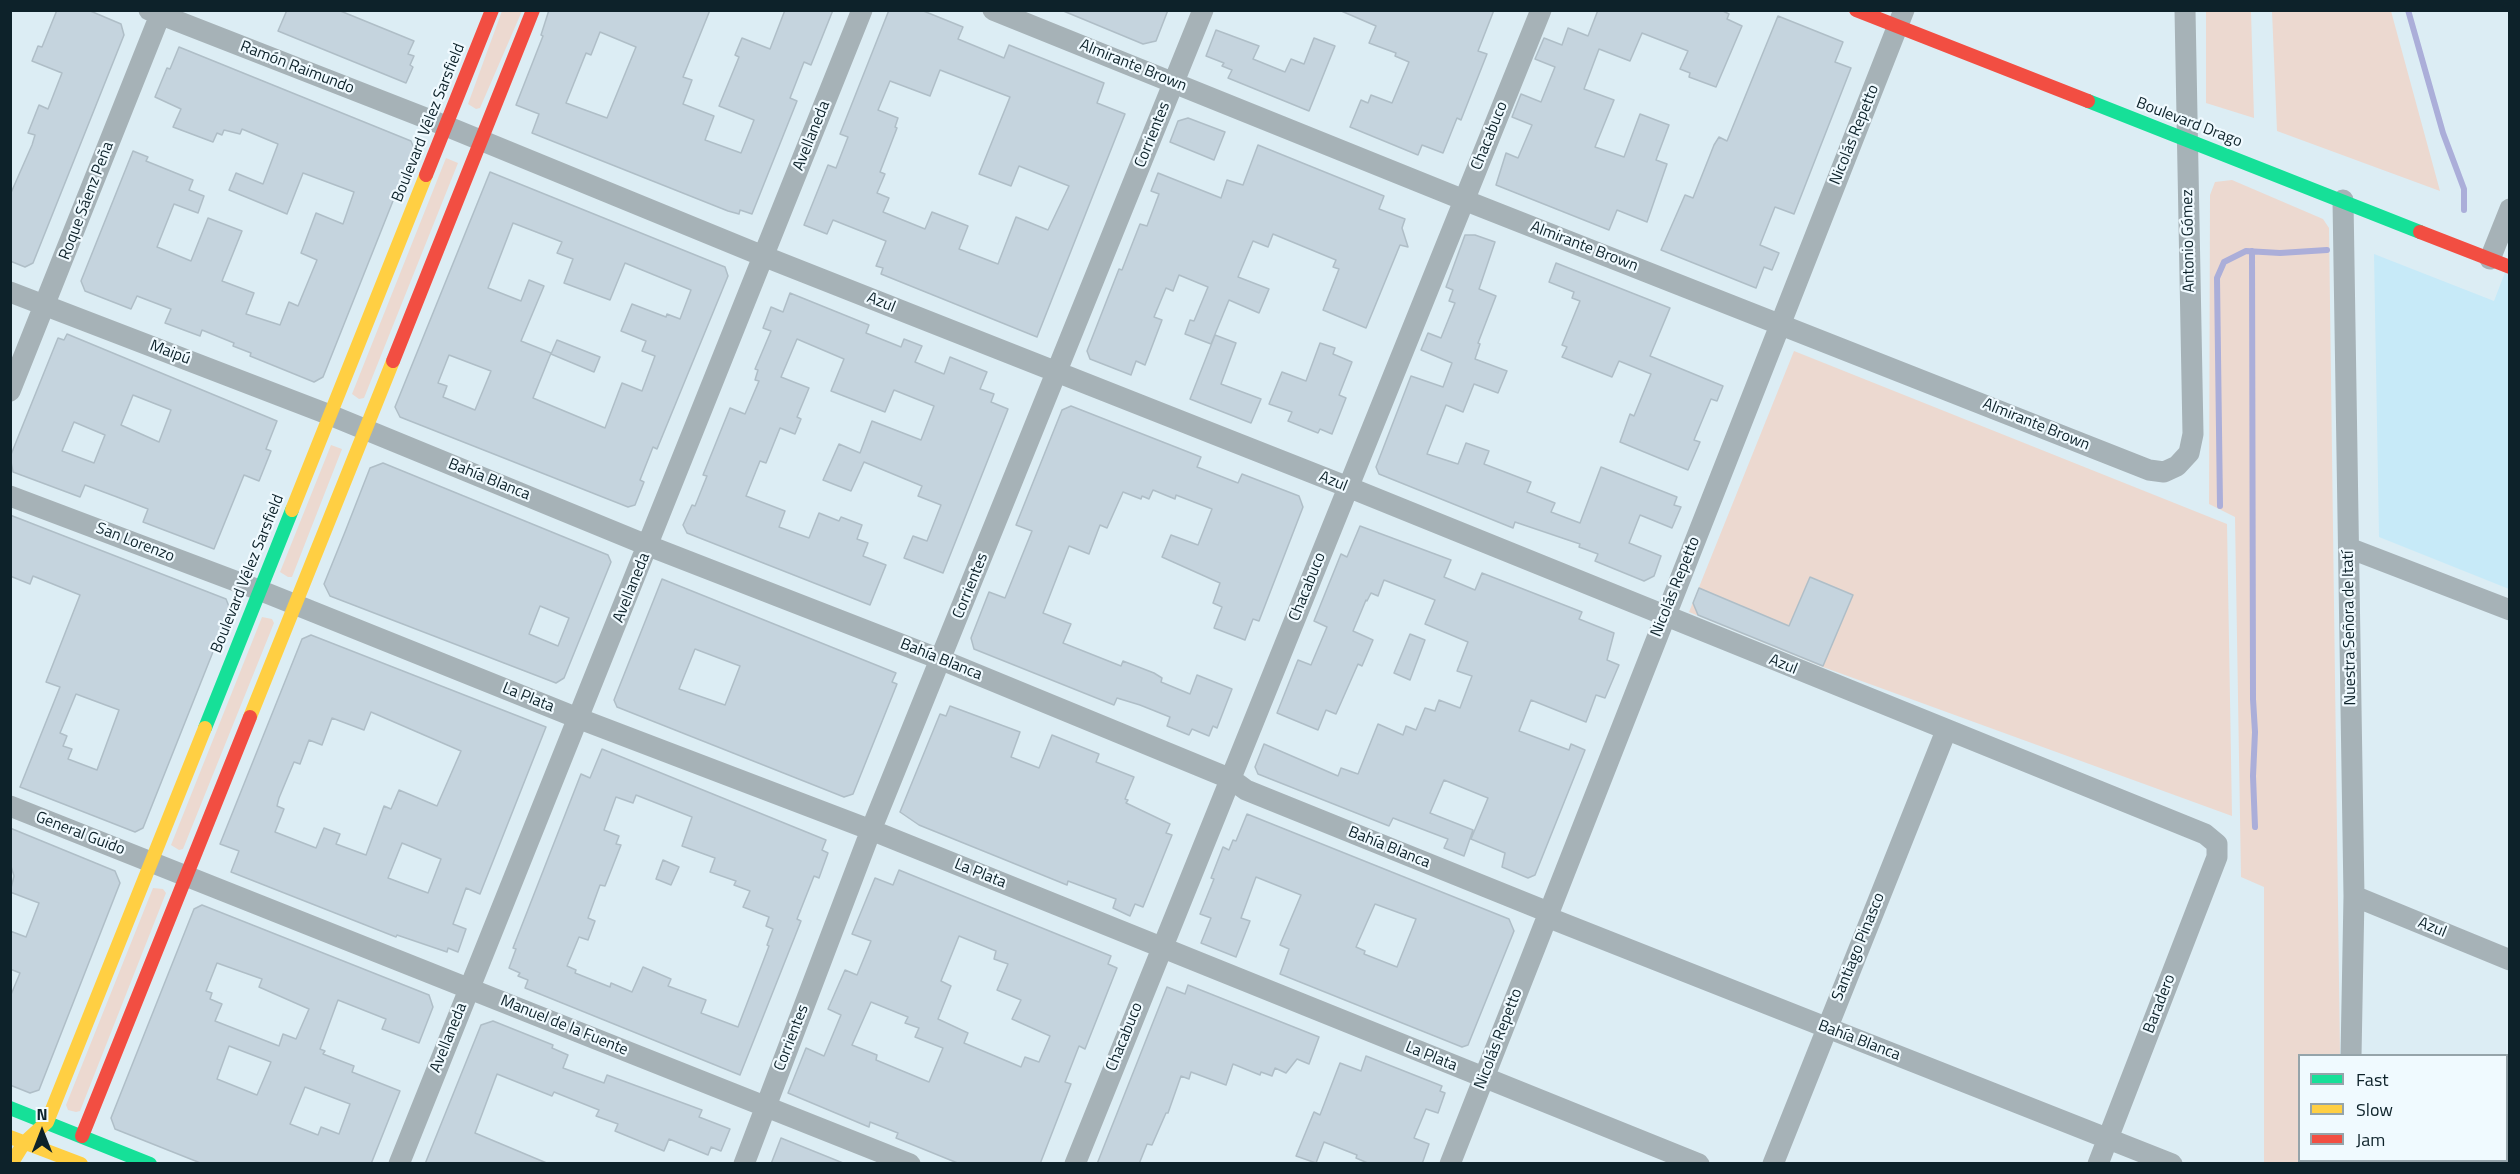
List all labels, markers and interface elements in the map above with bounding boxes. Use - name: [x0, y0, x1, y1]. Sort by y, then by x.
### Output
- street label: Almirante Brown: [1077, 36, 1189, 96]
- street label: Ramón Raimundo: [237, 37, 357, 99]
- street label: Boulevard Vélez Sarsfield: [388, 41, 470, 205]
- street label: Nicolás Repetto: [1826, 82, 1884, 188]
- street label: Boulevard Drago: [2133, 94, 2245, 152]
- street label: Avellaneda: [789, 98, 835, 174]
- street label: Corrientes: [1131, 99, 1175, 171]
- street label: Chacabuco: [1468, 99, 1512, 173]
- street label: Roque Sáenz Peña: [56, 139, 118, 263]
- street label: Antonio Gómez: [2179, 189, 2199, 293]
- street label: Almirante Brown: [1527, 218, 1641, 276]
- street label: Azul: [864, 289, 898, 317]
- street label: Maipú: [147, 337, 193, 369]
- street label: Almirante Brown: [1980, 395, 2092, 455]
- street label: Bahía Blanca: [445, 455, 533, 505]
- street label: Azul: [1316, 468, 1350, 496]
- street label: Boulevard Vélez Sarsfield: [207, 492, 289, 656]
- street label: San Lorenzo: [93, 519, 177, 567]
- street label: Nicolás Repetto: [1647, 534, 1705, 640]
- street label: Avellaneda: [609, 550, 655, 626]
- street label: Corrientes: [949, 550, 993, 622]
- street label: Chacabuco: [1286, 550, 1330, 624]
- street label: Nuestra Señora de Itatí: [2339, 550, 2361, 706]
- street label: Bahía Blanca: [897, 635, 985, 685]
- street label: Azul: [1766, 651, 1800, 679]
- street label: La Plata: [499, 679, 557, 717]
- street label: General Guido: [33, 808, 127, 860]
- street label: Bahía Blanca: [1345, 823, 1433, 873]
- street label: La Plata: [951, 855, 1009, 893]
- street label: Santiago Pinasco: [1829, 890, 1889, 1004]
- street label: Azul: [2415, 914, 2449, 942]
- street label: Baradero: [2140, 972, 2180, 1036]
- street label: Nicolás Repetto: [1471, 986, 1527, 1092]
- street label: Manuel de la Fuente: [497, 992, 631, 1060]
- street label: Avellaneda: [426, 1000, 472, 1076]
- street label: Chacabuco: [1103, 1000, 1147, 1074]
- street label: Corrientes: [771, 1002, 813, 1074]
- street label: Bahía Blanca: [1815, 1017, 1903, 1065]
- street label: La Plata: [1402, 1038, 1460, 1076]
- legend: [2298, 1054, 2508, 1162]
- text: Fast: [2356, 1066, 2389, 1093]
- text: Slow: [2356, 1096, 2393, 1123]
- north arrow: [12, 1102, 72, 1162]
- text: N: [36, 1102, 48, 1126]
- text: Jam: [2356, 1126, 2385, 1153]

